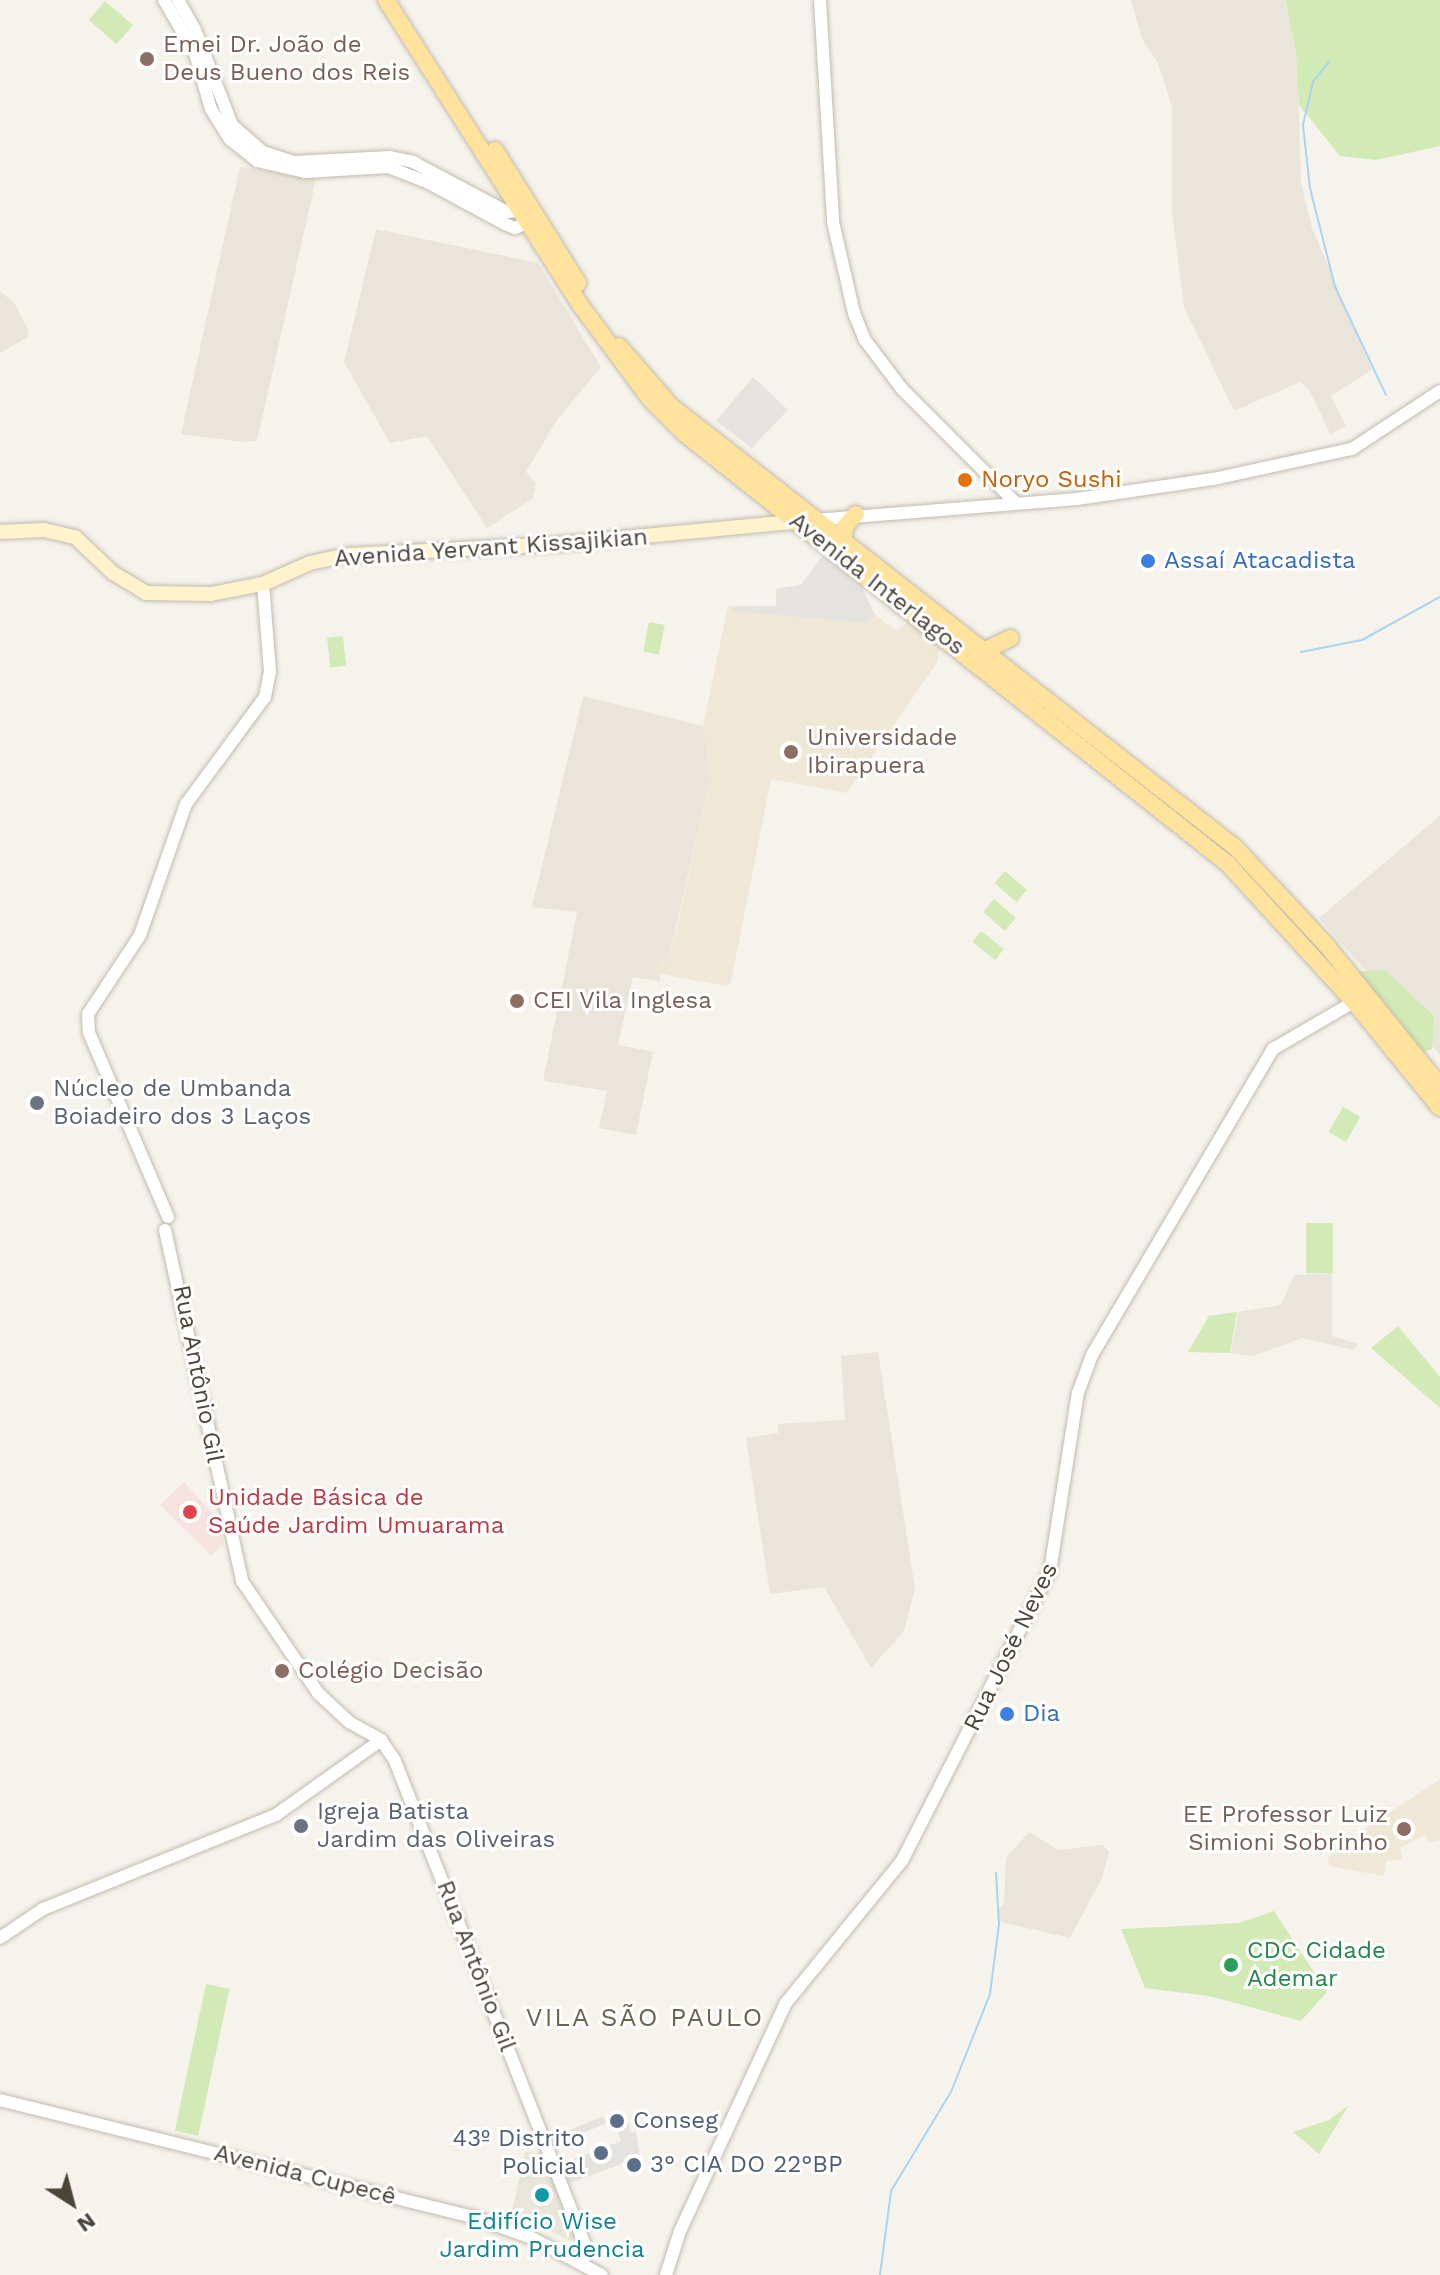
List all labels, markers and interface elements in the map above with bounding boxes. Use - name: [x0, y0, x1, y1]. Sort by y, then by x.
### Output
- place label: Emei Dr. João de Deus Bueno dos Reis: [163, 31, 410, 87]
- marker: Emei Dr. João de Deus Bueno dos Reis: [138, 50, 156, 68]
- place label: Noryo Sushi: [981, 466, 1122, 494]
- marker: Noryo Sushi: [956, 471, 974, 489]
- street label: Avenida Interlagos: [783, 506, 971, 662]
- street label: Avenida Yervant Kissajikian: [332, 523, 650, 573]
- place label: Assaí Atacadista: [1164, 547, 1357, 575]
- marker: Assaí Atacadista: [1139, 552, 1157, 570]
- place label: Universidade Ibirapuera: [807, 724, 957, 780]
- marker: Universidade Ibirapuera: [782, 743, 800, 761]
- place label: CEI Vila Inglesa: [533, 987, 713, 1015]
- marker: CEI Vila Inglesa: [508, 992, 526, 1010]
- place label: Núcleo de Umbanda Boiadeiro dos 3 Laços: [53, 1075, 311, 1131]
- marker: Núcleo de Umbanda Boiadeiro dos 3 Laços: [28, 1094, 46, 1112]
- street label: Rua Antônio Gil: [166, 1282, 230, 1466]
- place label: Unidade Básica de Saúde Jardim Umuarama: [208, 1484, 505, 1540]
- marker: Unidade Básica de Saúde Jardim Umuarama: [179, 1501, 201, 1523]
- street label: Rua José Neves: [958, 1558, 1064, 1736]
- place label: Colégio Decisão: [298, 1657, 483, 1685]
- marker: Colégio Decisão: [273, 1662, 291, 1680]
- place label: Dia: [1023, 1700, 1060, 1728]
- marker: Dia: [998, 1705, 1016, 1723]
- place label: Igreja Batista Jardim das Oliveiras: [317, 1798, 555, 1854]
- place label: EE Professor Luiz Simioni Sobrinho: [1182, 1801, 1388, 1857]
- marker: Igreja Batista Jardim das Oliveiras: [292, 1817, 310, 1835]
- marker: EE Professor Luiz Simioni Sobrinho: [1395, 1820, 1413, 1838]
- street label: Rua Antônio Gil: [430, 1876, 522, 2056]
- place label: CDC Cidade Ademar: [1247, 1937, 1386, 1993]
- marker: CDC Cidade Ademar: [1222, 1956, 1240, 1974]
- district label: VILA SÃO PAULO: [525, 2002, 765, 2034]
- place label: Conseg: [633, 2107, 718, 2135]
- marker: Conseg: [608, 2112, 626, 2130]
- place label: 43º Distrito Policial: [453, 2125, 585, 2181]
- street label: Avenida Cupecê: [211, 2138, 399, 2212]
- marker: 43º Distrito Policial: [592, 2144, 610, 2162]
- place label: 3° CIA DO 22°BP: [650, 2151, 844, 2179]
- marker: 3° CIA DO 22°BP: [625, 2156, 643, 2174]
- north arrow: [32, 2163, 112, 2243]
- marker: Edifício Wise Jardim Prudencia: [533, 2186, 551, 2204]
- text: N: [72, 2208, 100, 2238]
- place label: Edifício Wise Jardim Prudencia: [439, 2208, 645, 2264]

